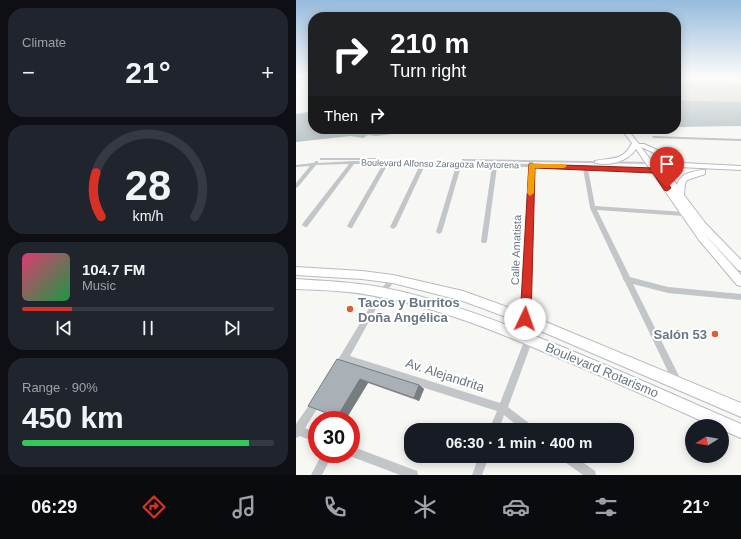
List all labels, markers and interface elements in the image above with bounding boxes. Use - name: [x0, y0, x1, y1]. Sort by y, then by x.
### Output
- icon: right: [324, 28, 376, 80]
- text: 210 m: [390, 28, 469, 59]
- text: Climate: [22, 35, 66, 50]
- text: 21°: [125, 56, 171, 89]
- text: −: [22, 60, 35, 85]
- text: +: [261, 60, 274, 85]
- text: Turn right: [390, 61, 466, 81]
- icon: right: [366, 104, 388, 126]
- text: Then: [324, 107, 358, 124]
- pin: [650, 147, 684, 188]
- icon: arrive: [656, 153, 678, 175]
- street label: Boulevard Alfonso Zaragoza Maytorena: [361, 158, 519, 170]
- text: 28: [125, 162, 171, 209]
- text: km/h: [133, 208, 164, 224]
- street label: Calle Amatista: [509, 214, 523, 285]
- text: 104.7 FM: [82, 261, 145, 278]
- text: Music: [82, 278, 116, 293]
- place label: Tacos y Burritos Doña Angélica: [358, 295, 460, 325]
- position arrow: [504, 298, 546, 340]
- marker: Tacos y Burritos Doña Angélica: [345, 304, 355, 314]
- icon: previous: [53, 317, 75, 339]
- icon: pause: [137, 317, 159, 339]
- icon: next: [221, 317, 243, 339]
- place label: Salón 53: [654, 327, 707, 342]
- marker: Salón 53: [710, 329, 720, 339]
- street label: Boulevard Rotarismo: [543, 339, 661, 401]
- street label: Av. Alejandrita: [404, 355, 487, 395]
- text: Range · 90%: [22, 380, 98, 395]
- text: 450 km: [22, 401, 124, 434]
- speed limit sign: 30: [308, 411, 360, 463]
- north arrow: [685, 419, 729, 463]
- map controls: [685, 419, 729, 463]
- text: 06:30 · 1 min · 400 m: [446, 434, 592, 451]
- icon: directions: [140, 493, 168, 521]
- icon: music: [230, 493, 258, 521]
- icon: phone: [321, 493, 349, 521]
- icon: climate: [411, 493, 439, 521]
- icon: car: [502, 493, 530, 521]
- icon: filters: [592, 493, 620, 521]
- text: 06:29: [31, 497, 77, 517]
- text: 21°: [682, 497, 710, 517]

